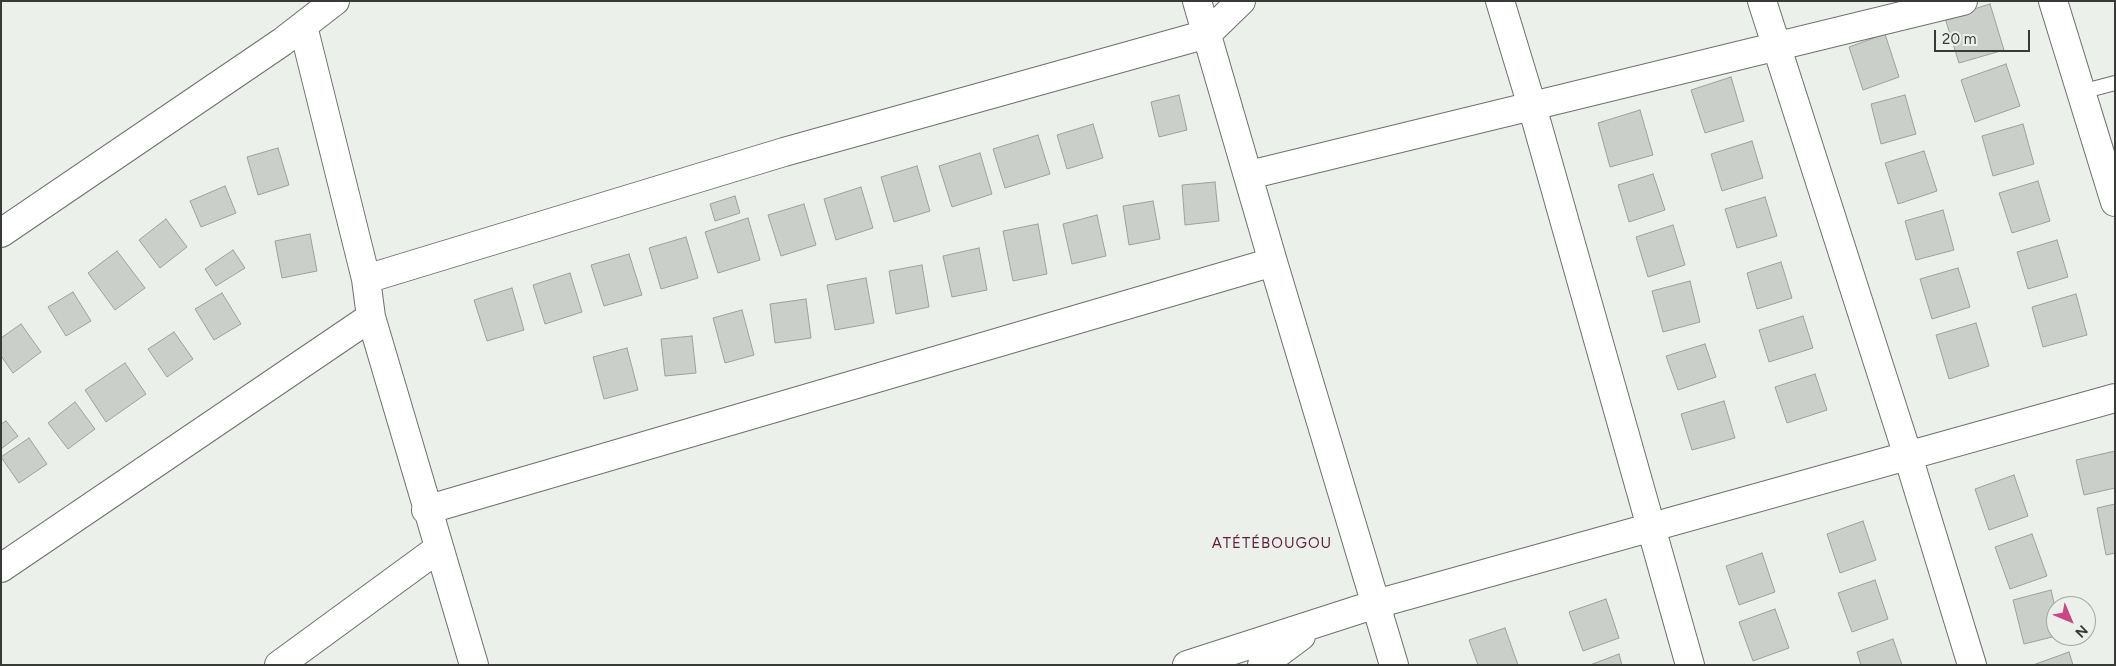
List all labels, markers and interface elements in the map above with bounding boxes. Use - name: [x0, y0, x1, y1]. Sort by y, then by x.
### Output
- scale bar: [1936, 20, 2032, 52]
- text: 20 m: [1942, 30, 1976, 48]
- district label: ATÉTÉBOUGOU: [1210, 535, 1334, 553]
- north arrow: [2046, 596, 2096, 646]
- text: N: [2071, 621, 2091, 641]

